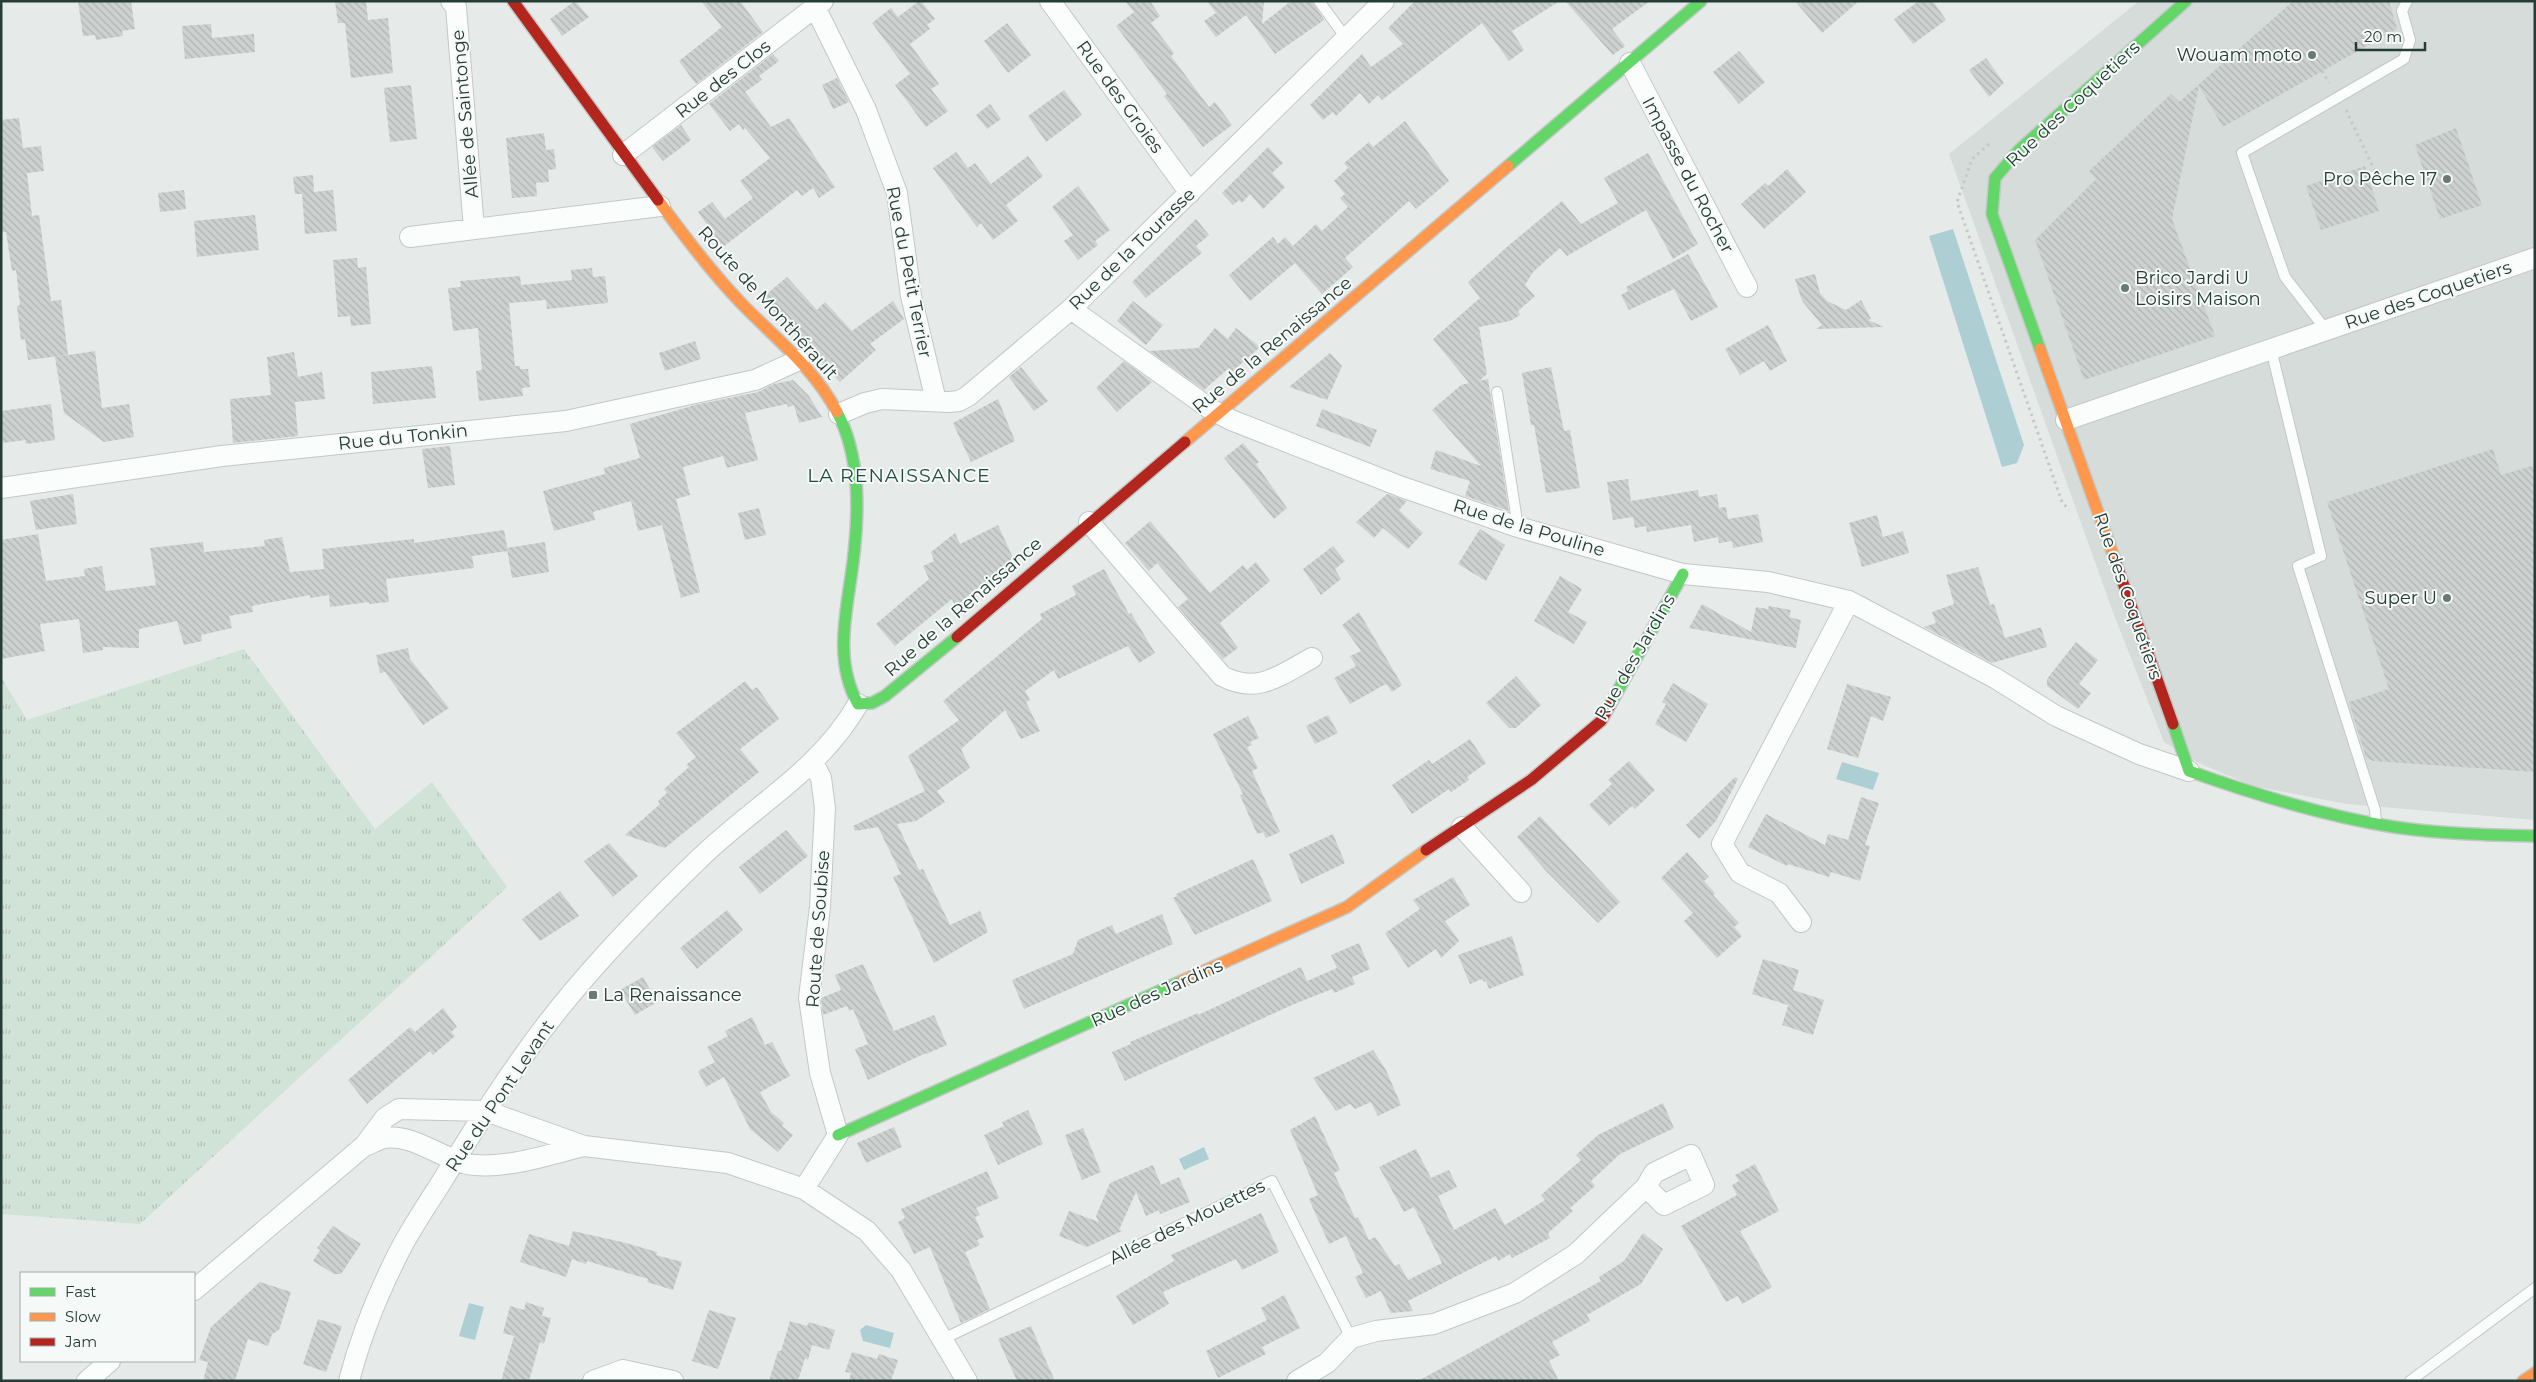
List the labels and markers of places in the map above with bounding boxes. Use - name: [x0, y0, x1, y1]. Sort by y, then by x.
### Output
- place label: Wouam moto: [2177, 44, 2302, 66]
- marker: Wouam moto: [2306, 49, 2318, 61]
- place label: Pro Pêche 17: [2323, 168, 2437, 190]
- marker: Pro Pêche 17: [2441, 173, 2453, 185]
- place label: Brico Jardi U Loisirs Maison: [2135, 267, 2261, 310]
- marker: Brico Jardi U Loisirs Maison: [2119, 282, 2131, 294]
- place label: Super U: [2365, 587, 2437, 609]
- marker: Super U: [2441, 592, 2453, 604]
- place label: La Renaissance: [603, 984, 742, 1006]
- marker: La Renaissance: [587, 989, 599, 1001]

